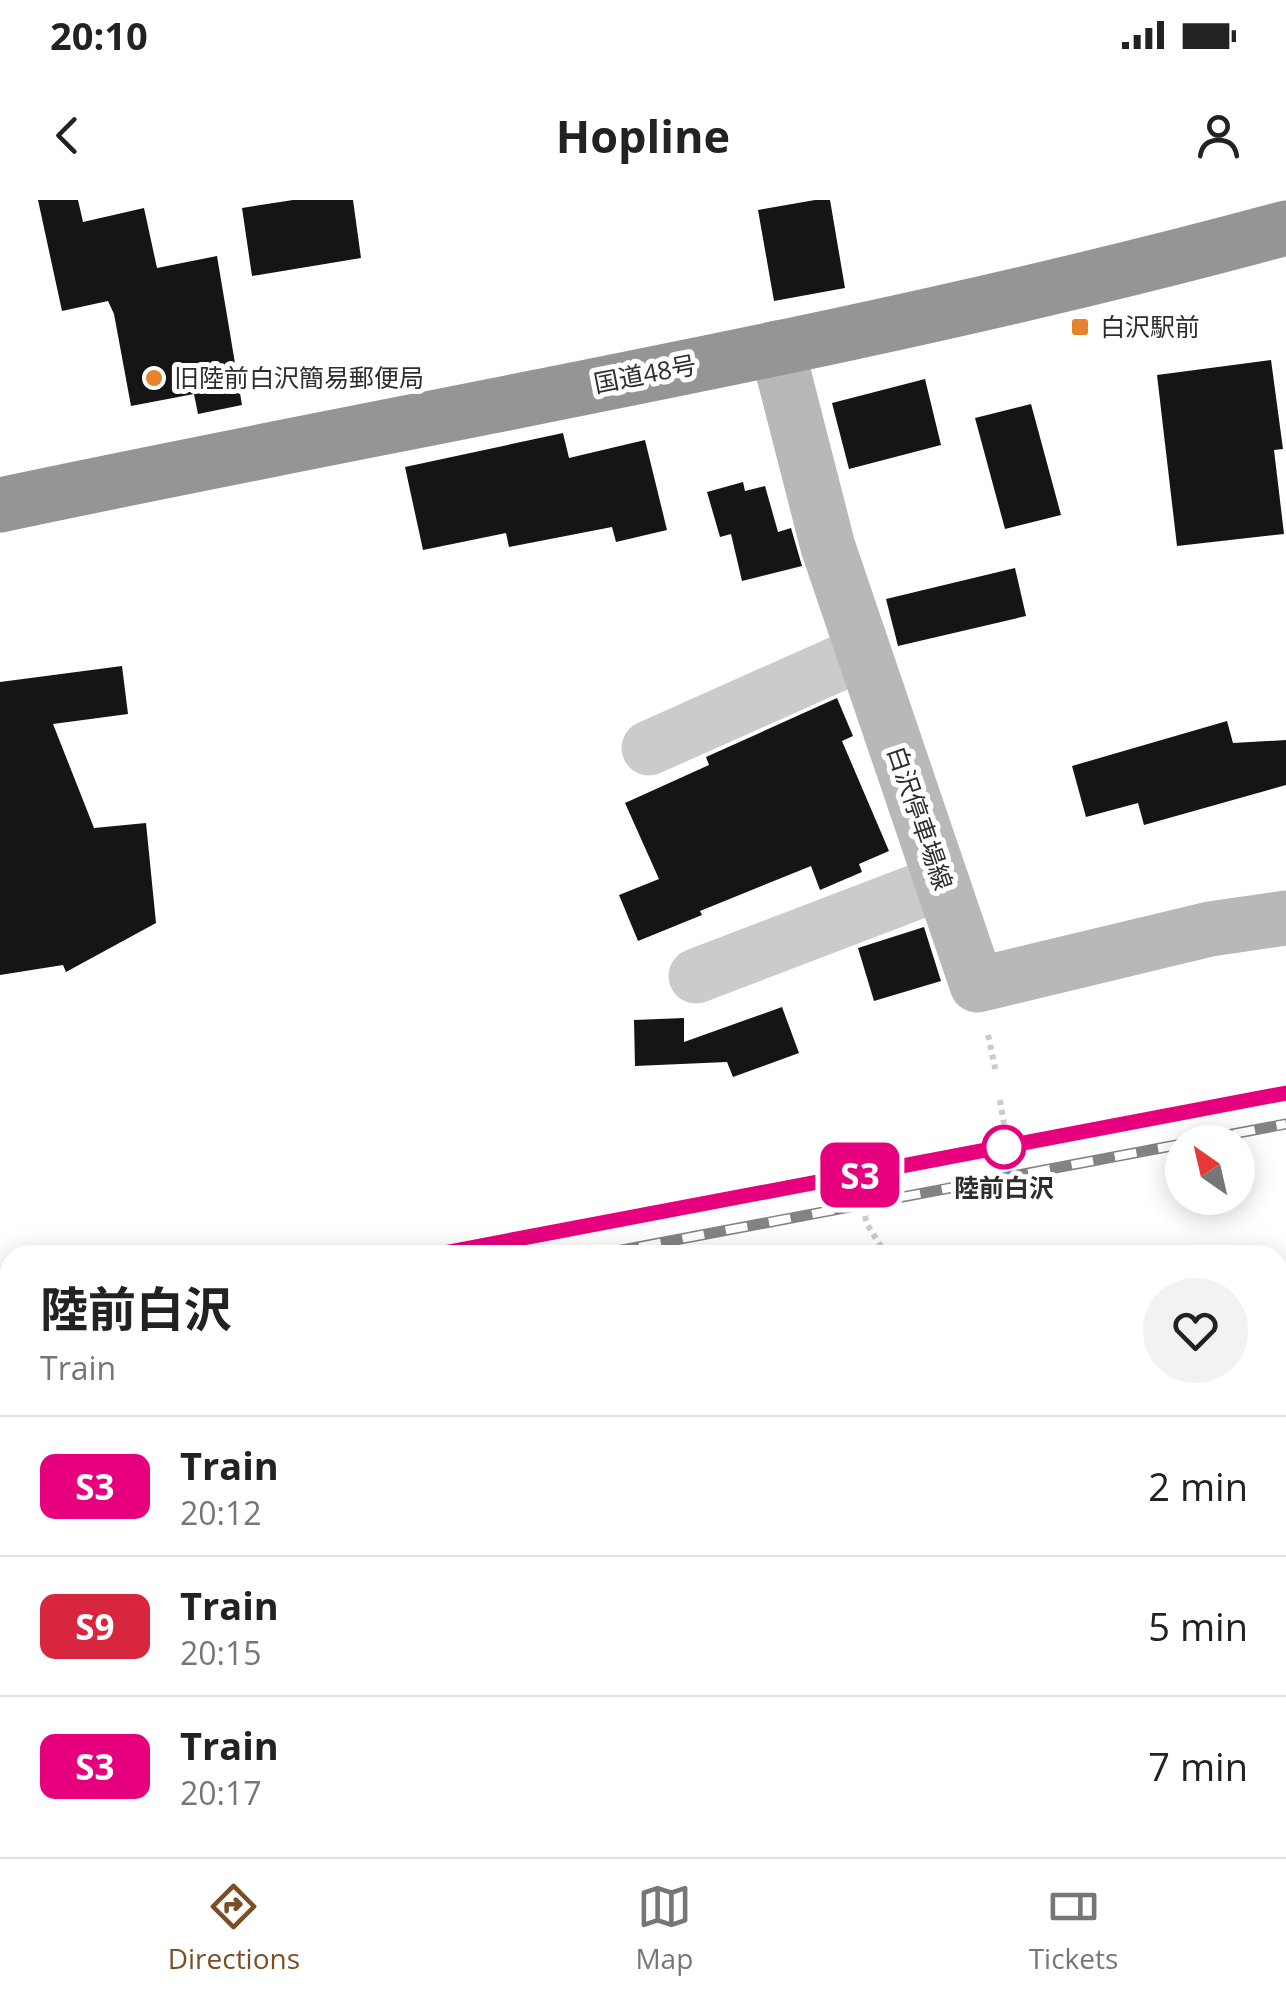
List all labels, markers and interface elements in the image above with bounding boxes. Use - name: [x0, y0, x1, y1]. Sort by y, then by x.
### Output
- text: 20:10: [50, 9, 148, 61]
- text: Hopline: [556, 105, 730, 166]
- icon: back: [40, 108, 95, 163]
- icon: person: [1191, 108, 1246, 163]
- place label: 白沢駅前: [1100, 309, 1200, 343]
- marker: 白沢駅前: [1069, 316, 1091, 338]
- street label: 国道48号: [591, 346, 699, 400]
- place label: 旧陸前白沢簡易郵便局: [174, 360, 424, 394]
- marker: 旧陸前白沢簡易郵便局: [143, 367, 165, 389]
- street label: 白沢停車場線: [880, 741, 961, 894]
- north arrow: [1165, 1125, 1255, 1215]
- map controls: [1165, 1125, 1255, 1215]
- marker: 陸前白沢: [983, 1126, 1025, 1168]
- line badge: S3: [815, 1142, 905, 1208]
- text: S3: [840, 1152, 880, 1199]
- place label: 陸前白沢: [954, 1170, 1054, 1204]
- text: 陸前白沢: [40, 1276, 232, 1341]
- button: heart: [1143, 1278, 1248, 1383]
- text: Train: [40, 1346, 116, 1389]
- text: Train: [180, 1439, 279, 1491]
- text: 2 min: [1148, 1460, 1248, 1512]
- text: S3: [75, 1463, 115, 1510]
- text: 20:12: [180, 1491, 262, 1534]
- text: Train: [180, 1579, 279, 1631]
- text: 5 min: [1148, 1600, 1248, 1652]
- text: S9: [75, 1603, 115, 1650]
- text: 20:15: [180, 1631, 262, 1674]
- text: Train: [180, 1719, 279, 1771]
- text: 7 min: [1148, 1740, 1248, 1792]
- text: S3: [75, 1743, 115, 1790]
- text: 20:17: [180, 1771, 262, 1814]
- tab: Directions: [168, 1879, 300, 1977]
- tab: Map: [635, 1879, 693, 1977]
- tab: Tickets: [1029, 1879, 1118, 1977]

